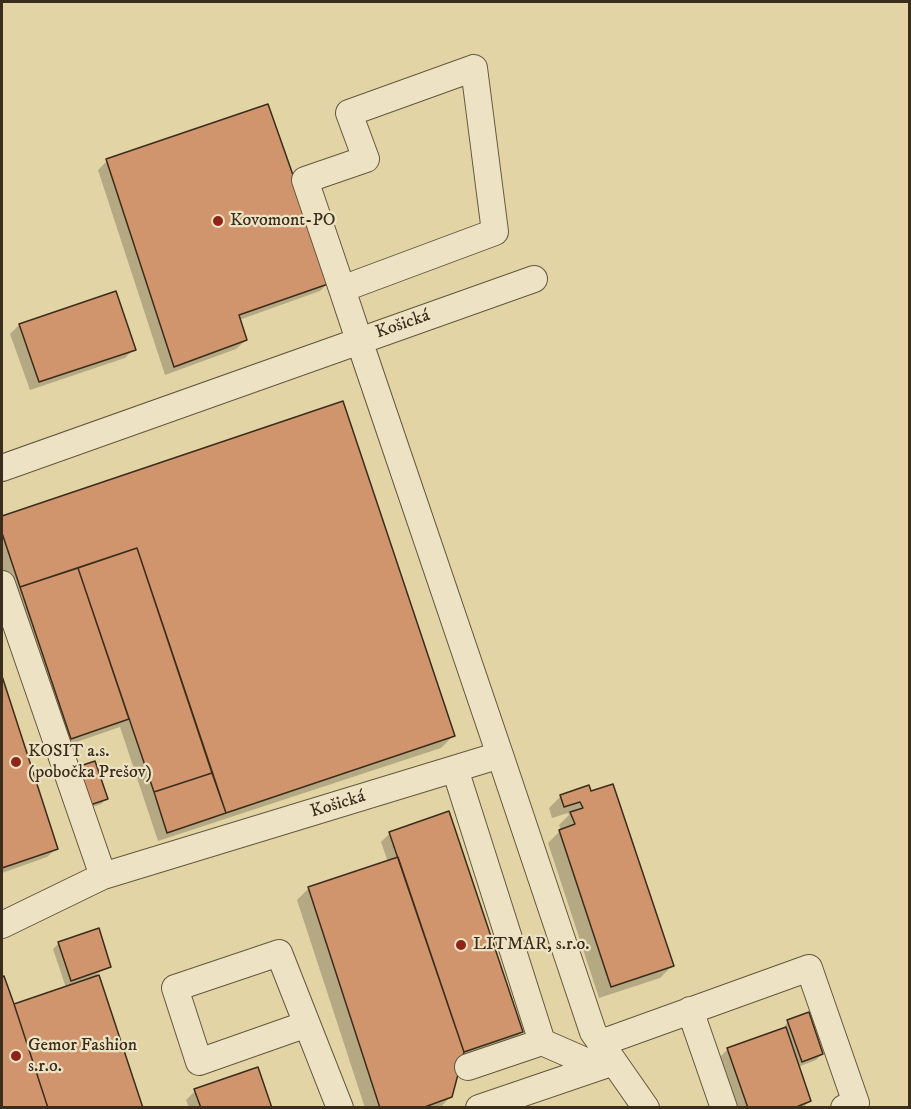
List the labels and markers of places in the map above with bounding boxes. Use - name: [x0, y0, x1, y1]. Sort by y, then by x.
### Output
- place label: Kovomont-PO: [230, 210, 336, 232]
- marker: Kovomont-PO: [211, 214, 225, 228]
- place label: KOSIT a.s. (pobočka Prešov): [28, 741, 152, 783]
- marker: KOSIT a.s. (pobočka Prešov): [9, 755, 23, 769]
- place label: LITMAR, s.r.o.: [473, 934, 590, 956]
- marker: LITMAR, s.r.o.: [454, 938, 468, 952]
- place label: Gemor Fashion s.r.o.: [28, 1035, 137, 1078]
- marker: Gemor Fashion s.r.o.: [9, 1049, 23, 1063]

